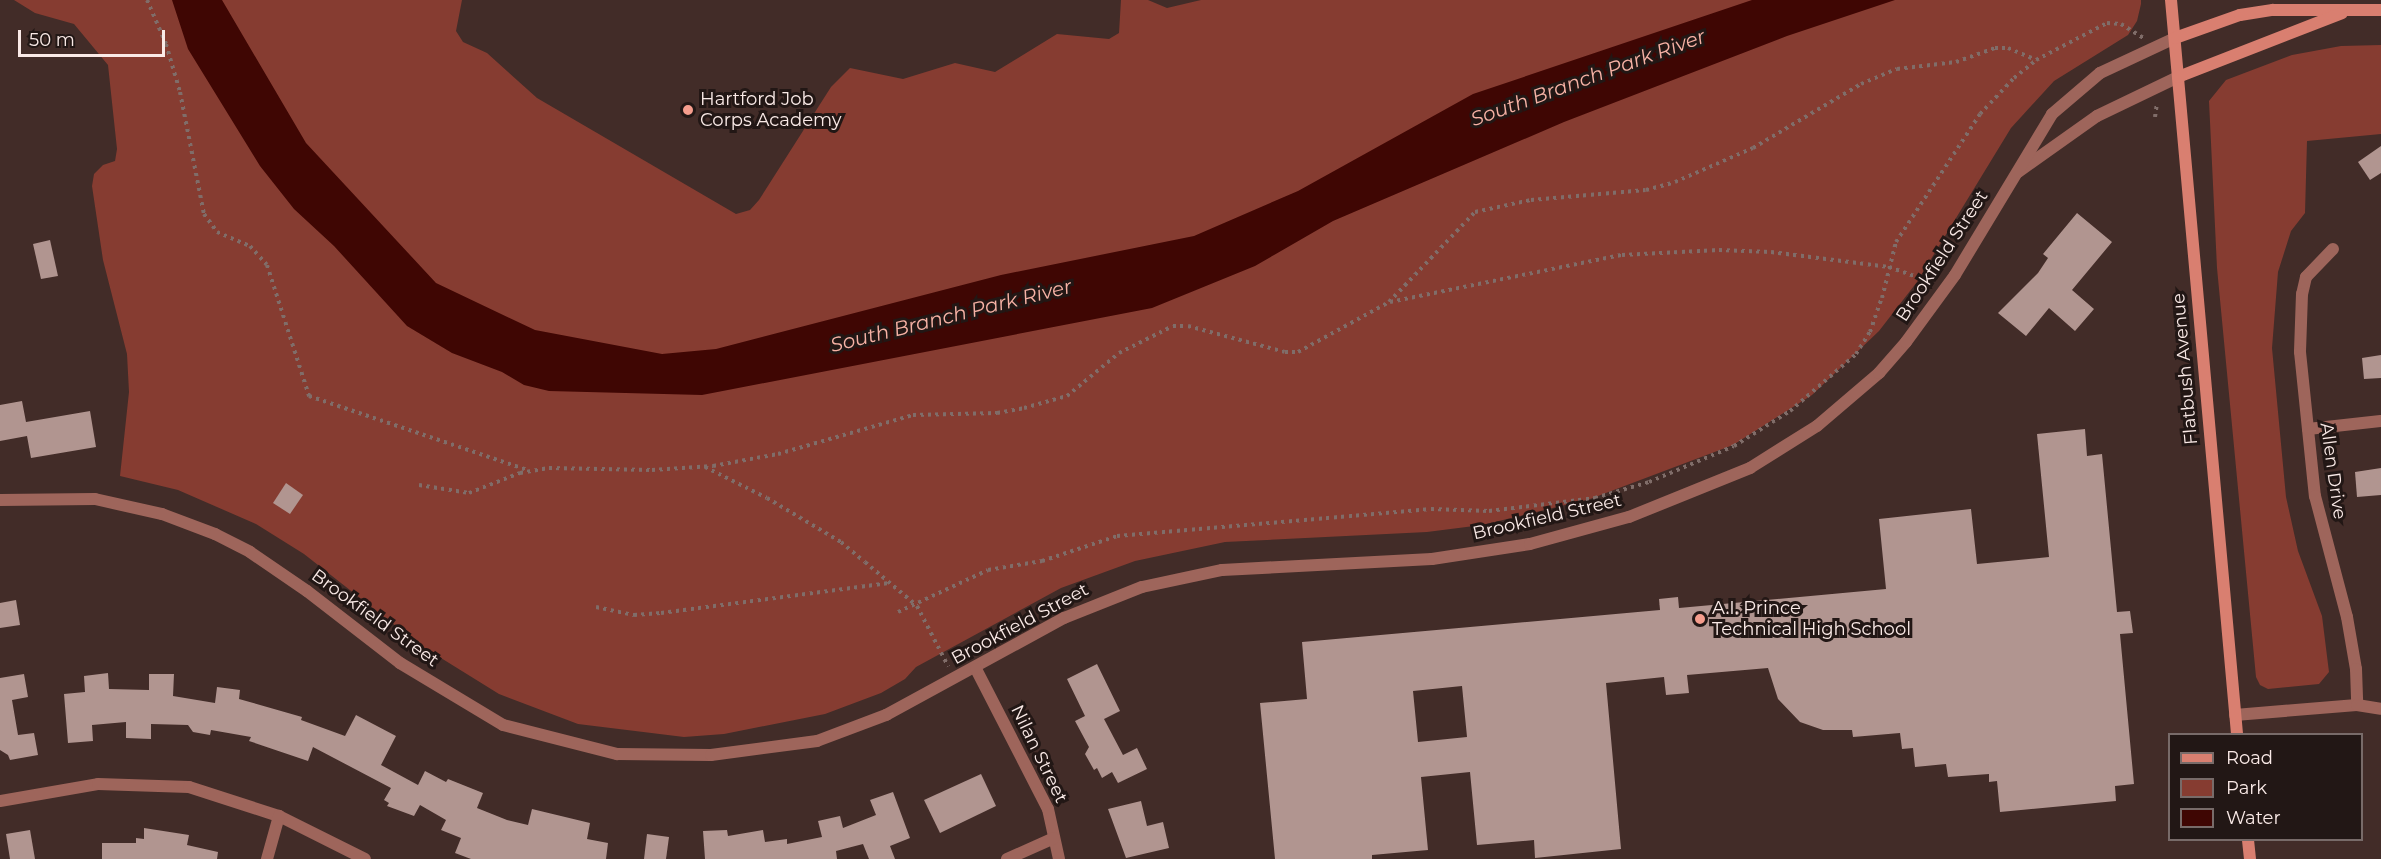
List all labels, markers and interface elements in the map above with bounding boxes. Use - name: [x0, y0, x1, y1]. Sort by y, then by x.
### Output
- scale bar: [21, 18, 168, 56]
- water label: South Branch Park River: [1467, 24, 1709, 132]
- text: 50 m: [29, 29, 75, 51]
- place label: Hartford Job Corps Academy: [700, 89, 842, 132]
- marker: Hartford Job Corps Academy: [681, 103, 695, 117]
- street label: Brookfield Street: [1892, 186, 1992, 326]
- water label: South Branch Park River: [828, 274, 1074, 358]
- street label: Flatbush Avenue: [2168, 292, 2202, 446]
- street label: Allen Drive: [2316, 421, 2350, 521]
- street label: Brookfield Street: [1471, 489, 1623, 545]
- street label: Brookfield Street: [307, 565, 443, 671]
- street label: Brookfield Street: [948, 579, 1092, 669]
- place label: A.I. Prince Technical High School: [1712, 598, 1911, 640]
- marker: A.I. Prince Technical High School: [1693, 612, 1707, 626]
- street label: Nilan Street: [1006, 702, 1072, 806]
- legend: [2168, 733, 2363, 841]
- text: Road: [2226, 747, 2273, 769]
- text: Park: [2226, 777, 2267, 799]
- text: Water: [2226, 807, 2281, 829]

